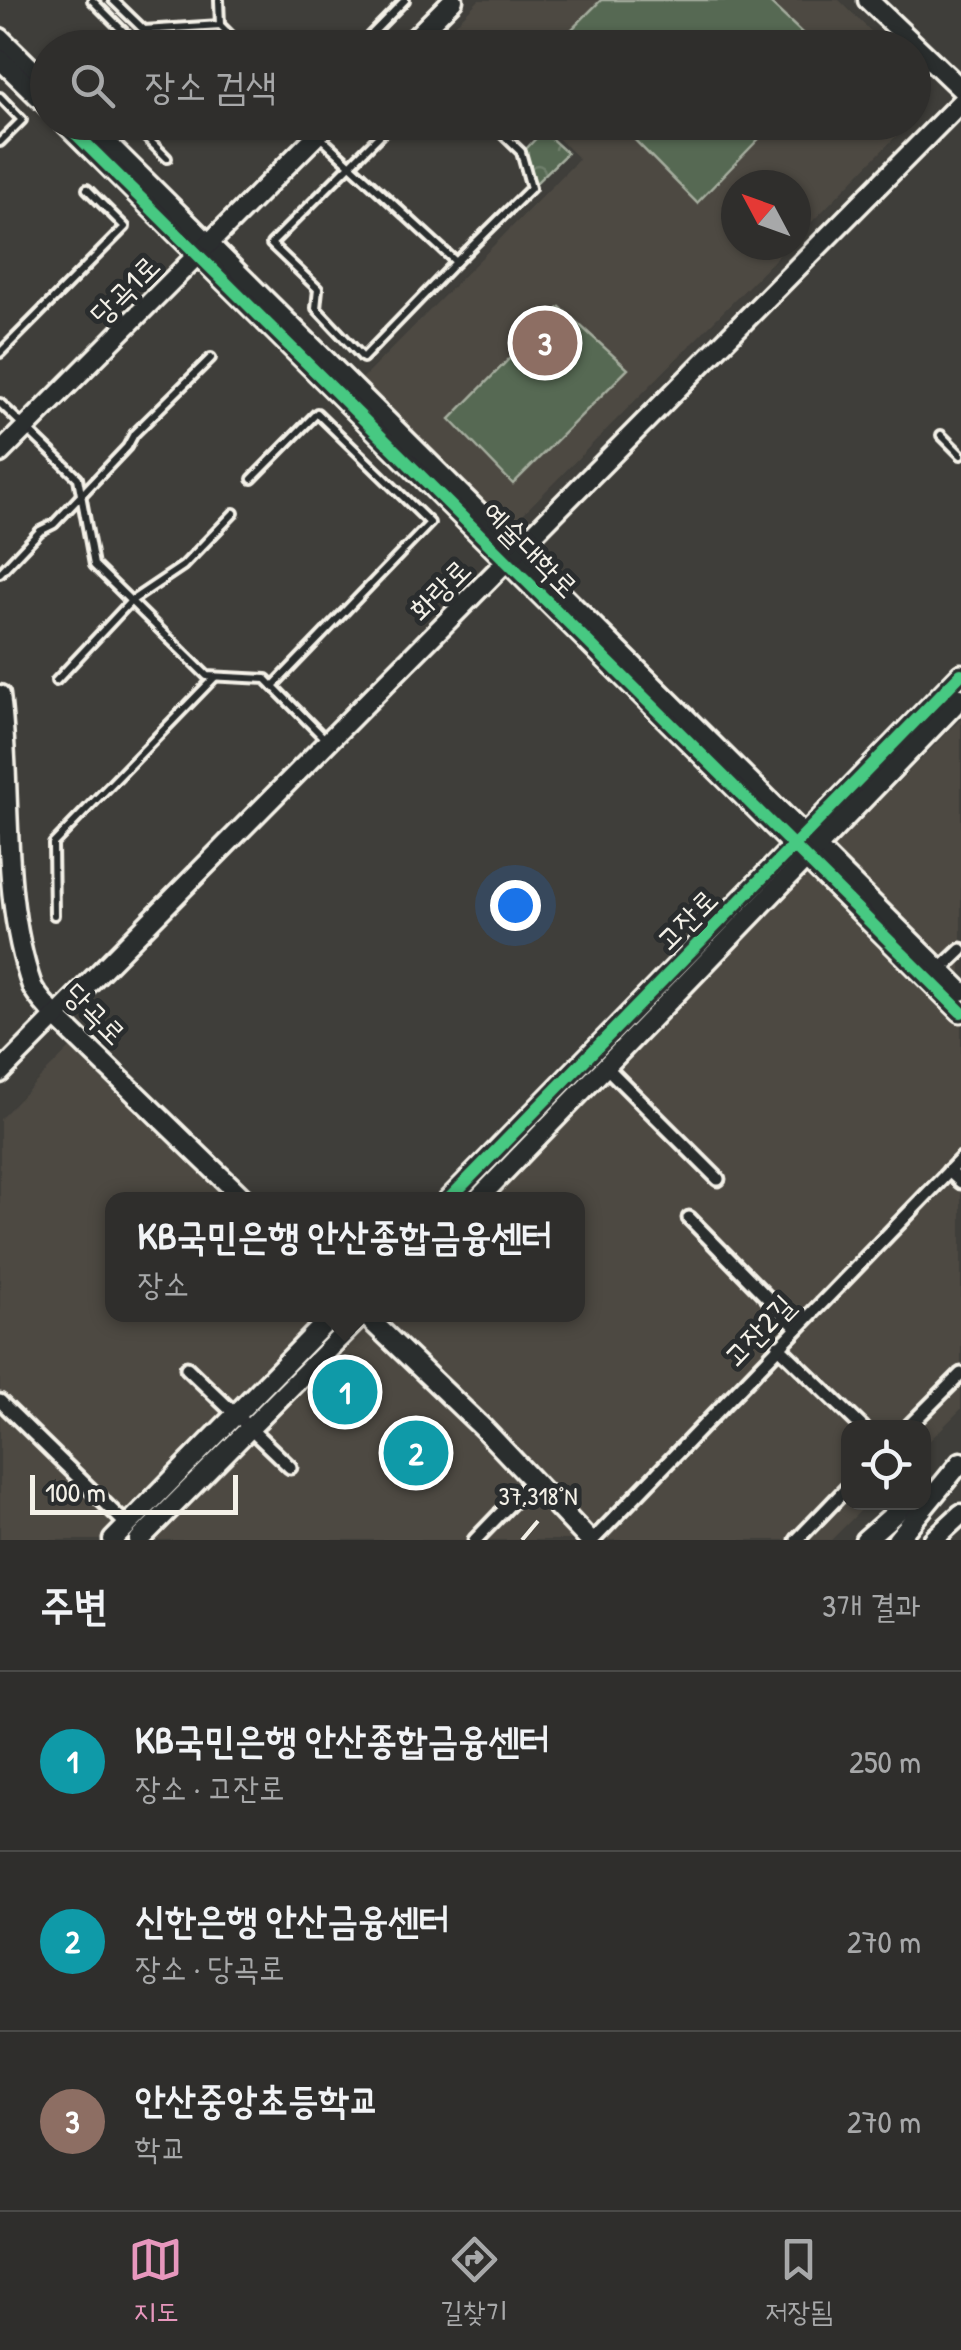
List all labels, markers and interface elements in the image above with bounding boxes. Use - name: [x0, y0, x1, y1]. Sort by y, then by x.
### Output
- search box: [30, 30, 931, 140]
- icon: search: [65, 58, 120, 113]
- text: 장소 검색: [145, 59, 276, 111]
- north arrow: [721, 170, 811, 260]
- street label: 당곡1로: [81, 246, 168, 333]
- pin: 3: [512, 306, 578, 380]
- street label: 예술대학로: [474, 492, 588, 606]
- street label: 화랑로: [400, 550, 479, 629]
- your location: [490, 880, 541, 931]
- street label: 고잔로: [647, 880, 726, 959]
- street label: 당곡로: [56, 974, 135, 1053]
- popup: [105, 1192, 585, 1322]
- text: KB국민은행 안산종합금융센터: [138, 1209, 552, 1261]
- text: 장소: [138, 1262, 189, 1305]
- street label: 고잔2길: [714, 1285, 803, 1375]
- pin: 1: [312, 1354, 378, 1430]
- pin: 2: [384, 1416, 448, 1490]
- map controls: [841, 1420, 931, 1510]
- button: locate: [841, 1420, 931, 1510]
- scale bar: [30, 1470, 238, 1514]
- text: 100 m: [45, 1473, 106, 1511]
- text: 37.318°N: [498, 1479, 578, 1513]
- text: 주변: [40, 1576, 108, 1633]
- text: 3개 결과: [822, 1584, 921, 1627]
- text: KB국민은행 안산종합금융센터: [135, 1713, 550, 1765]
- text: 1: [67, 1740, 78, 1783]
- text: 250 m: [849, 1740, 921, 1783]
- text: 장소 · 고잔로: [135, 1766, 285, 1809]
- text: 신한은행 안산금융센터: [135, 1893, 450, 1945]
- text: 2: [65, 1920, 80, 1963]
- text: 270 m: [847, 1920, 921, 1963]
- text: 장소 · 당곡로: [135, 1946, 285, 1989]
- text: 안산중앙초등학교: [135, 2073, 380, 2125]
- text: 3: [65, 2100, 80, 2143]
- text: 270 m: [847, 2100, 921, 2143]
- text: 학교: [135, 2126, 187, 2169]
- tab: 지도: [128, 2232, 183, 2331]
- tab: 길찾기: [440, 2232, 508, 2331]
- tab: 저장됨: [765, 2232, 833, 2331]

